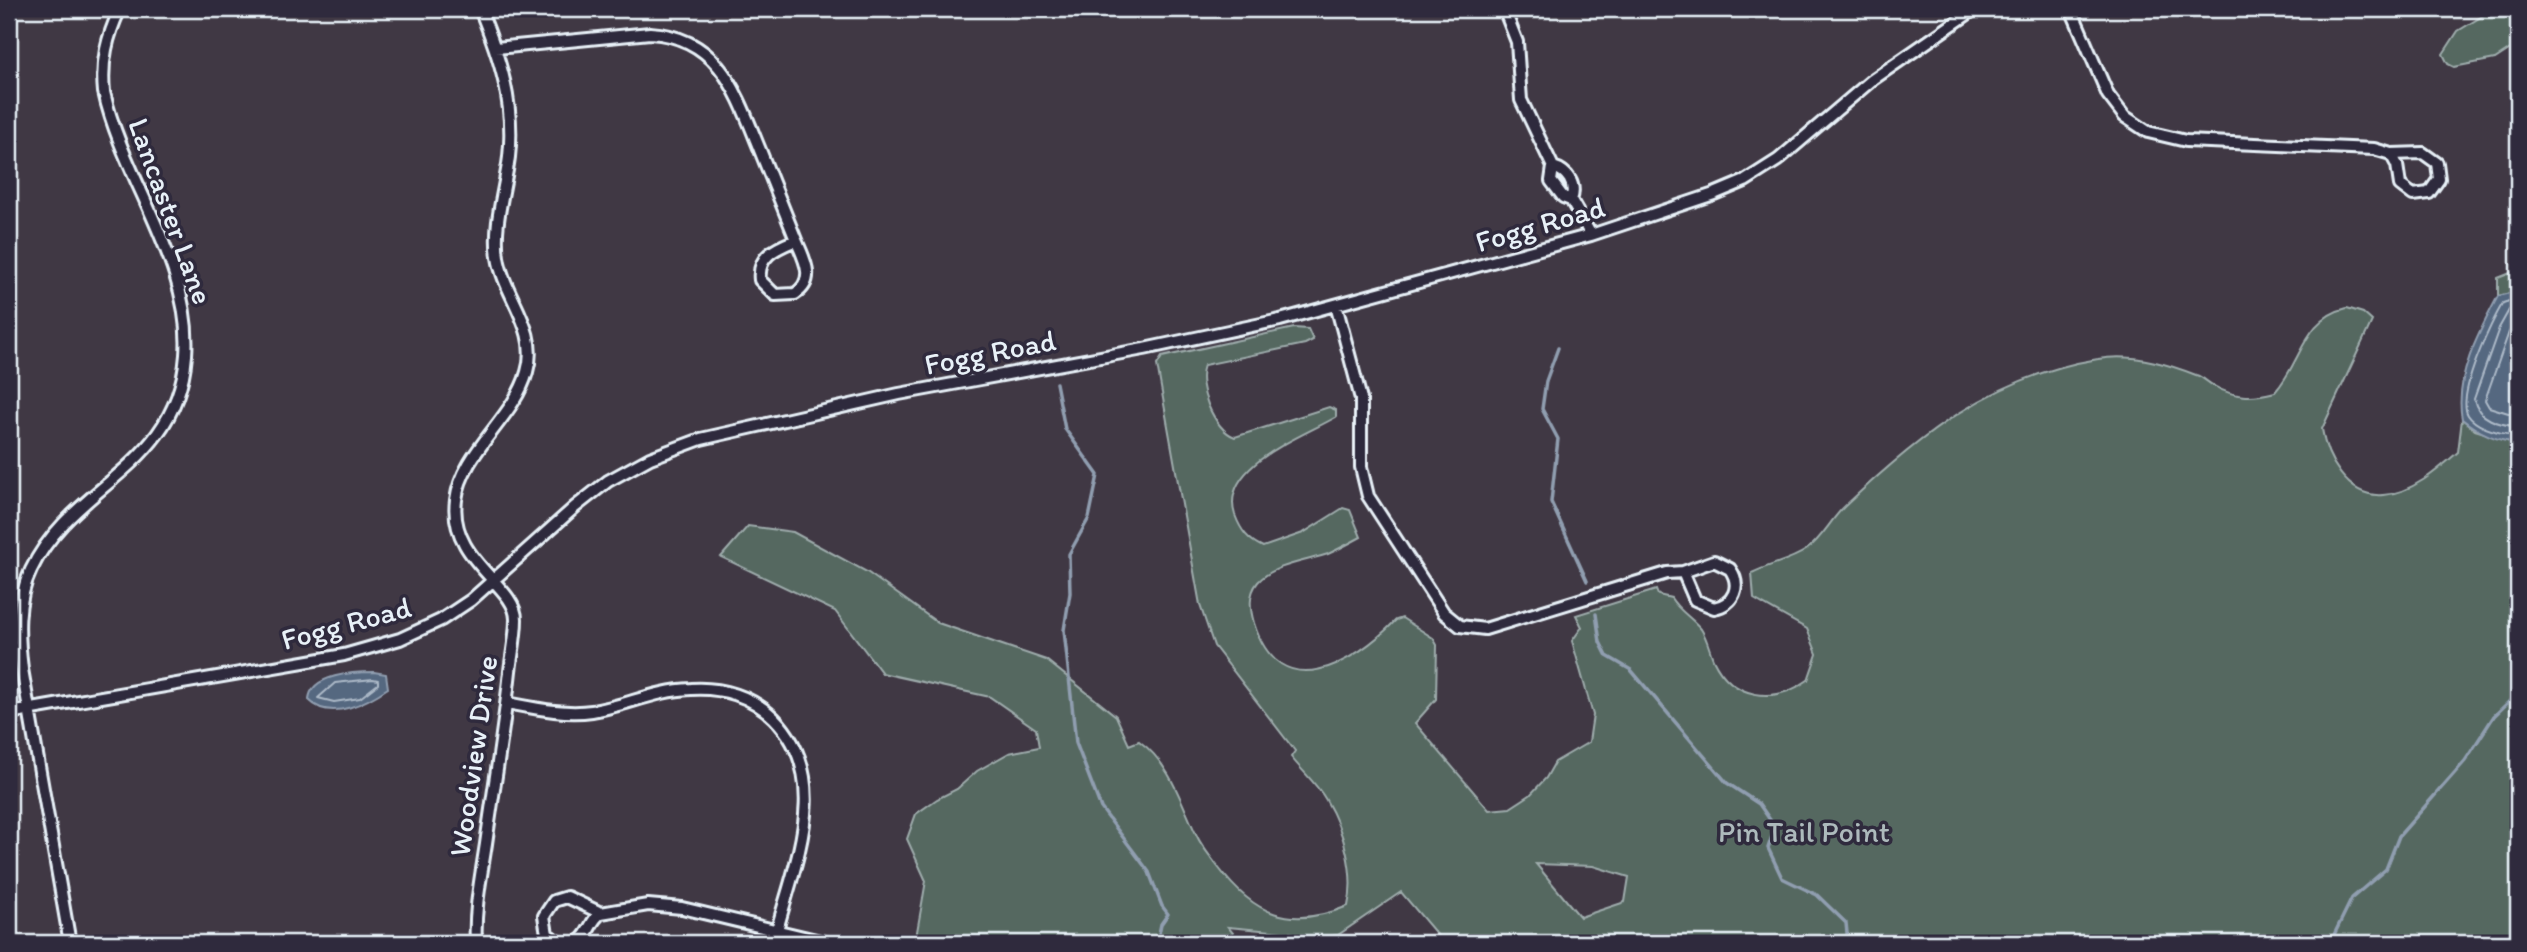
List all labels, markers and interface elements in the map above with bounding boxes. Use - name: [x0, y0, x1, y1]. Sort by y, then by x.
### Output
- street label: Lancaster Lane: [120, 113, 222, 309]
- street label: Fogg Road: [1471, 188, 1609, 260]
- street label: Fogg Road: [921, 321, 1059, 383]
- street label: Fogg Road: [277, 588, 415, 658]
- street label: Woodview Drive: [441, 653, 505, 859]
- park label: Pin Tail Point: [1718, 813, 1890, 850]

